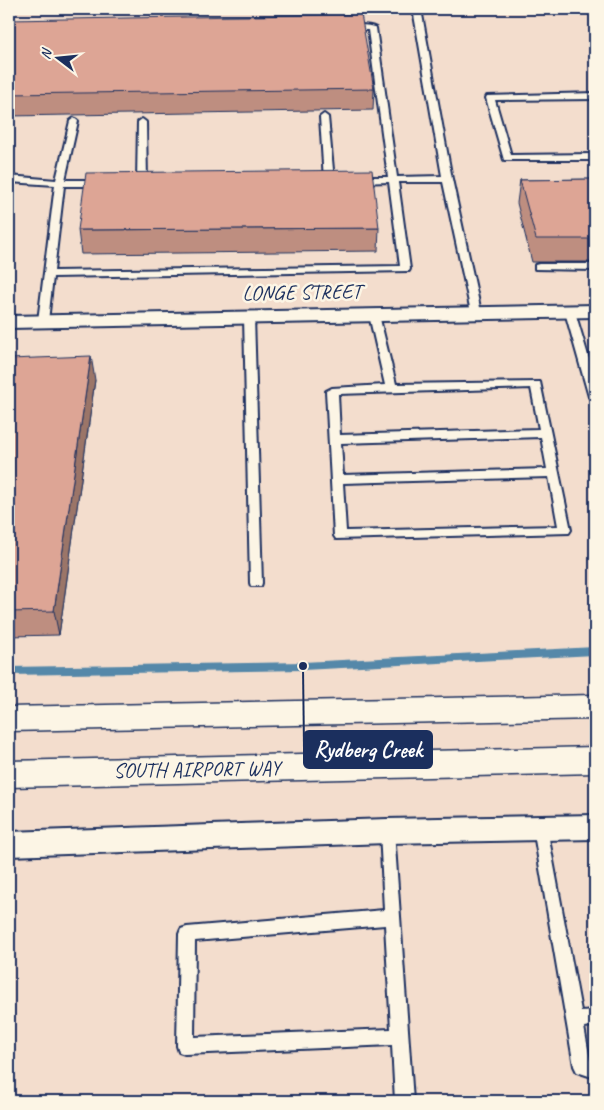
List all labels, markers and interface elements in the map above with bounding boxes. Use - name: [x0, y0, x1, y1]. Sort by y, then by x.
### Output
- north arrow: [32, 32, 82, 82]
- text: N: [37, 46, 56, 61]
- street label: LONGE STREET: [242, 278, 366, 306]
- callout: Rydberg Creek: [304, 731, 432, 768]
- text: Rydberg Creek: [314, 736, 424, 764]
- street label: SOUTH AIRPORT WAY: [113, 754, 284, 783]

